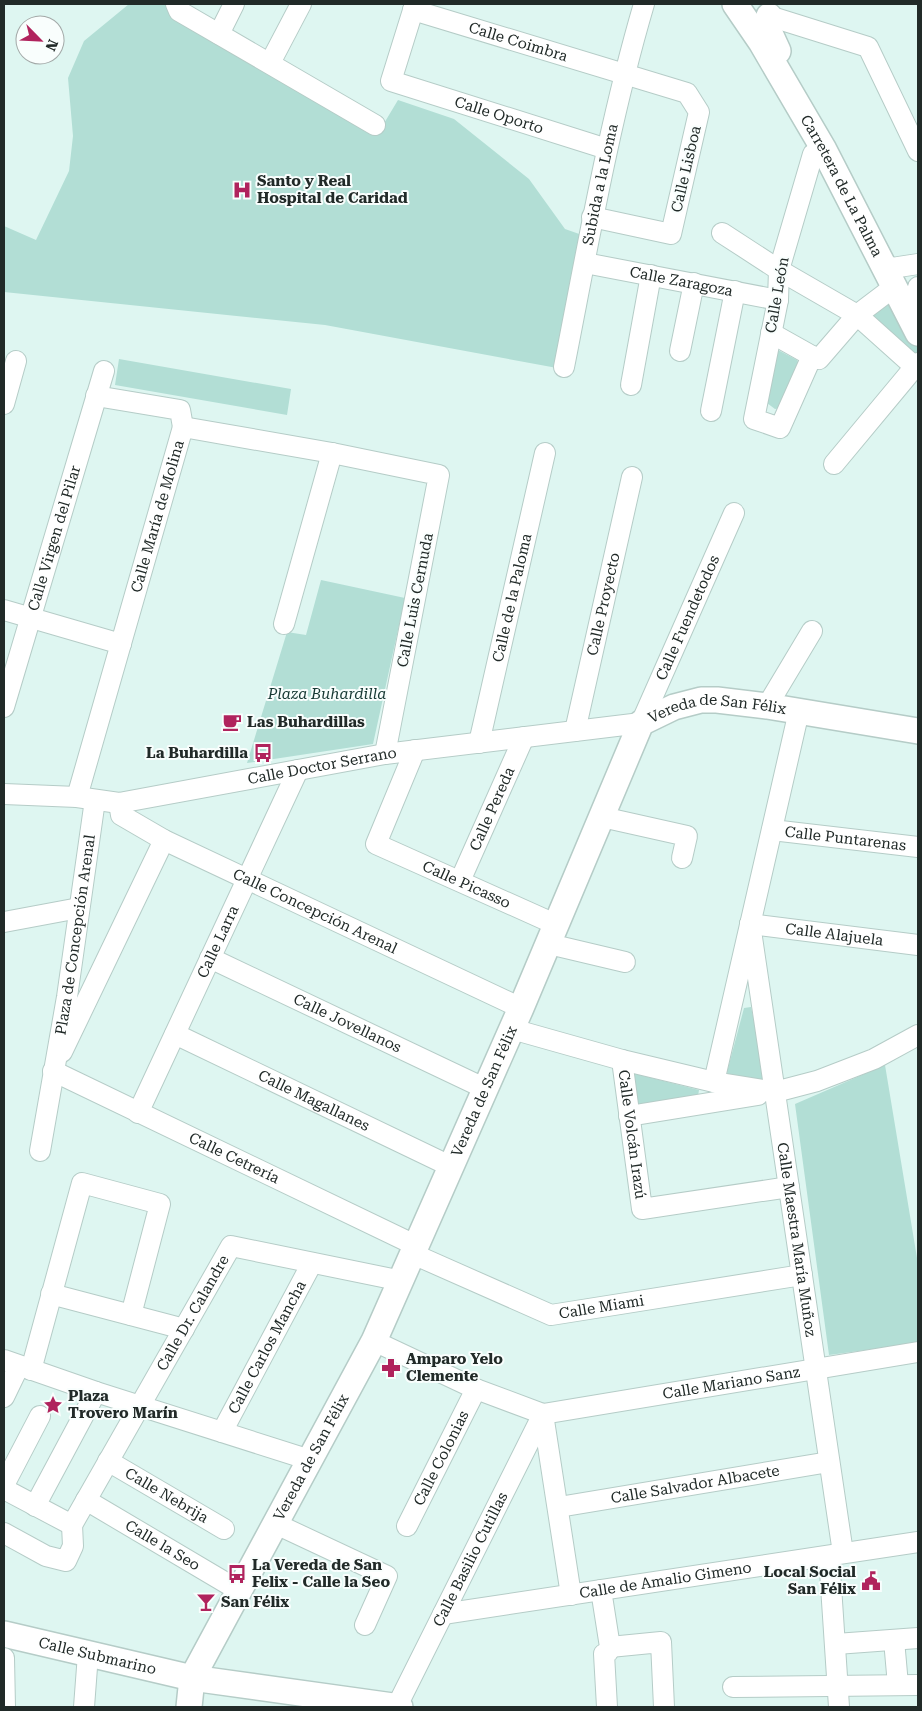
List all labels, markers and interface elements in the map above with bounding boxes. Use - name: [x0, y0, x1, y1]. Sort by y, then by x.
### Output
- north arrow: [15, 15, 65, 65]
- street label: Calle Coimbra: [467, 18, 570, 65]
- text: N: [42, 37, 61, 54]
- street label: Calle Oporto: [452, 93, 546, 137]
- street label: Carretera de La Palma: [797, 112, 886, 260]
- street label: Subida a la Loma: [579, 122, 622, 247]
- street label: Calle Lisboa: [667, 124, 705, 214]
- place label: Santo y Real Hospital de Caridad: [257, 172, 408, 207]
- hospital icon: Santo y Real Hospital de Caridad: [231, 179, 253, 201]
- street label: Calle León: [761, 255, 793, 334]
- street label: Calle Zaragoza: [628, 263, 734, 300]
- street label: Calle María de Molina: [127, 438, 188, 595]
- street label: Calle Virgen del Pilar: [24, 463, 84, 613]
- street label: Calle Luis Cernuda: [393, 531, 437, 669]
- street label: Calle de la Paloma: [489, 532, 535, 664]
- street label: Calle Proyecto: [583, 551, 624, 657]
- street label: Calle Fuendetodos: [652, 552, 723, 683]
- park label: Plaza Buhardilla: [267, 685, 386, 703]
- street label: Vereda de San Félix: [645, 691, 788, 727]
- cafe icon: Las Buhardillas: [221, 711, 243, 733]
- place label: Las Buhardillas: [247, 713, 365, 731]
- bus stop icon: La Buhardilla: [252, 742, 274, 764]
- place label: La Buhardilla: [146, 744, 248, 762]
- street label: Calle Doctor Serrano: [246, 744, 398, 788]
- street label: Calle Pereda: [466, 764, 519, 854]
- street label: Calle Puntarenas: [784, 823, 907, 855]
- street label: Plaza de Concepción Arenal: [51, 833, 99, 1036]
- street label: Calle Picasso: [420, 857, 513, 912]
- street label: Calle Concepción Arenal: [230, 865, 401, 958]
- street label: Calle Larra: [193, 903, 243, 981]
- street label: Calle Alajuela: [784, 920, 884, 950]
- street label: Calle Jovellanos: [290, 990, 404, 1056]
- street label: Vereda de San Félix: [447, 1023, 521, 1160]
- street label: Calle Magallanes: [255, 1066, 372, 1135]
- street label: Calle Volcán Irazú: [614, 1069, 650, 1201]
- street label: Calle Cetrería: [186, 1129, 282, 1188]
- street label: Calle Maestra María Muñoz: [773, 1141, 820, 1338]
- street label: Calle Dr. Calandre: [153, 1252, 233, 1374]
- street label: Calle Carlos Mancha: [224, 1278, 310, 1417]
- street label: Calle Miami: [558, 1291, 646, 1323]
- place label: Amparo Yelo Clemente: [406, 1350, 503, 1385]
- pharmacy icon: Amparo Yelo Clemente: [380, 1357, 402, 1379]
- street label: Calle Mariano Sanz: [661, 1363, 801, 1403]
- place label: Plaza Trovero Marín: [68, 1387, 178, 1422]
- street label: Vereda de San Félix: [270, 1391, 353, 1524]
- place icon: Plaza Trovero Marín: [42, 1394, 64, 1416]
- street label: Calle Colonias: [410, 1408, 473, 1509]
- street label: Calle Salvador Albacete: [609, 1461, 781, 1507]
- street label: Calle Nebrija: [122, 1464, 211, 1527]
- street label: Calle Basilio Cutillas: [429, 1489, 511, 1629]
- street label: Calle la Seo: [122, 1516, 203, 1574]
- place label: La Vereda de San Felix - Calle la Seo: [252, 1556, 390, 1591]
- street label: Calle de Amalio Gimeno: [578, 1558, 753, 1602]
- bus stop icon: La Vereda de San Felix - Calle la Seo: [226, 1563, 248, 1585]
- place label: Local Social San Félix: [764, 1563, 856, 1598]
- public building icon: Local Social San Félix: [860, 1570, 882, 1592]
- bar icon: San Félix: [195, 1591, 217, 1613]
- place label: San Félix: [221, 1593, 289, 1611]
- street label: Calle Submarino: [37, 1633, 158, 1678]

